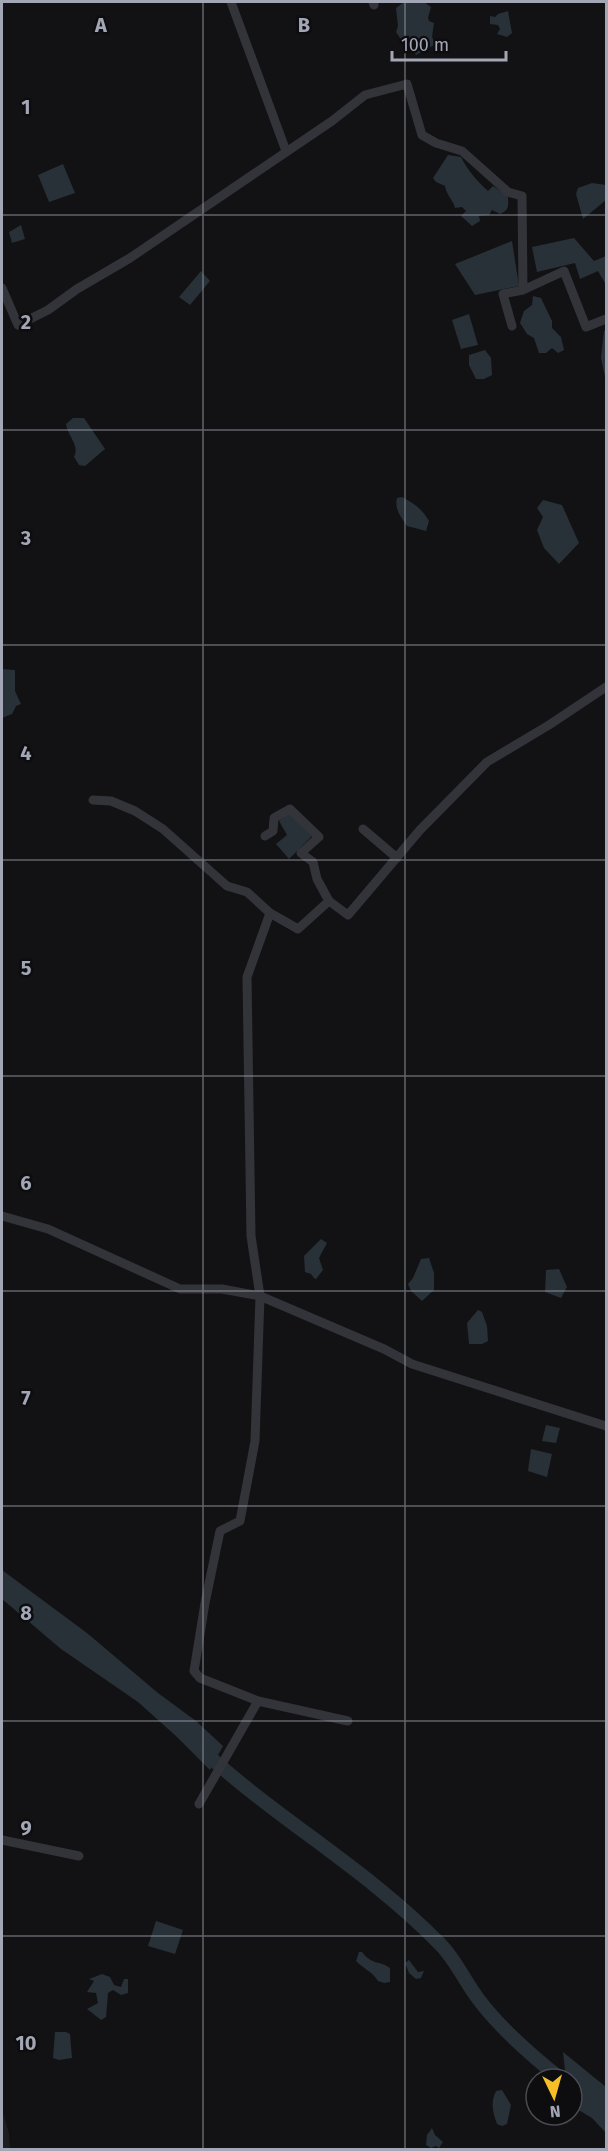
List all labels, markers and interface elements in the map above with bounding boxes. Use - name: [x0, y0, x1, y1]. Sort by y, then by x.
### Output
- text: A: [94, 13, 108, 37]
- text: B: [298, 13, 310, 37]
- scale bar: [392, 24, 506, 62]
- text: 100 m: [401, 34, 449, 56]
- text: 1: [21, 95, 31, 119]
- text: 2: [21, 310, 31, 334]
- text: 3: [20, 526, 31, 550]
- text: 4: [20, 741, 32, 765]
- text: 5: [21, 956, 32, 980]
- text: 6: [20, 1171, 32, 1195]
- text: 7: [21, 1386, 31, 1410]
- text: 8: [20, 1601, 32, 1625]
- text: 9: [20, 1816, 32, 1840]
- text: 10: [16, 2031, 36, 2055]
- north arrow: [524, 2067, 584, 2127]
- text: N: [549, 2102, 561, 2121]

